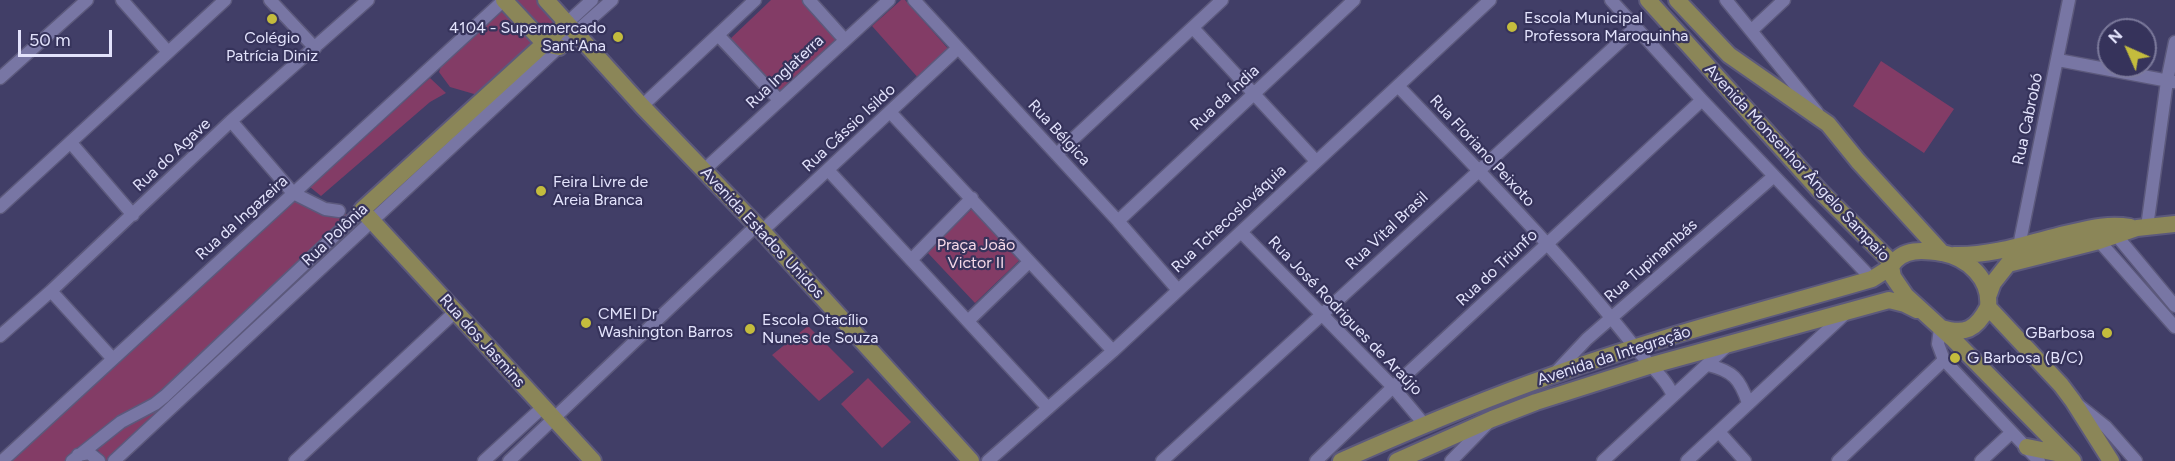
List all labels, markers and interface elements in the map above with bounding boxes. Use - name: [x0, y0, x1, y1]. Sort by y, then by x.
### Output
- place label: Escola Municipal Professora Maroquinha: [1524, 8, 1688, 46]
- marker: Colégio Patrícia Diniz: [265, 12, 279, 26]
- scale bar: [21, 18, 116, 56]
- place label: 4104 - Supermercado Sant'Ana: [449, 18, 606, 56]
- north arrow: [2097, 18, 2157, 78]
- marker: Escola Municipal Professora Maroquinha: [1505, 20, 1519, 34]
- text: N: [2104, 25, 2126, 47]
- place label: Colégio Patrícia Diniz: [226, 28, 318, 66]
- text: 50 m: [29, 29, 71, 51]
- marker: 4104 - Supermercado Sant'Ana: [611, 30, 625, 44]
- street label: Rua Inglaterra: [742, 31, 828, 113]
- street label: Avenida Monsenhor Ângelo Sampaio: [1700, 60, 1894, 266]
- street label: Rua da Índia: [1187, 61, 1263, 135]
- street label: Rua Cabrobó: [2009, 71, 2047, 167]
- street label: Rua Cássio Isildo: [798, 80, 900, 176]
- street label: Rua Floriano Peixoto: [1425, 91, 1539, 211]
- street label: Rua Bélgica: [1024, 96, 1094, 170]
- street label: Rua do Agave: [129, 114, 215, 196]
- street label: Rua Tchecoslováquia: [1168, 161, 1290, 277]
- street label: Avenida Estados Unidos: [696, 163, 828, 303]
- street label: Rua da Ingazeira: [192, 172, 292, 264]
- place label: Feira Livre de Areia Branca: [553, 172, 648, 210]
- marker: Feira Livre de Areia Branca: [534, 184, 548, 198]
- street label: Rua Vital Brasil: [1342, 188, 1432, 274]
- street label: Rua Polônia: [298, 200, 372, 270]
- street label: Rua Tupinambás: [1601, 215, 1701, 307]
- street label: Rua do Triunfo: [1452, 226, 1542, 310]
- street label: Rua José Rodrigues de Araújo: [1264, 232, 1426, 400]
- park label: Praça João Victor II: [937, 235, 1015, 273]
- street label: Rua dos Jasmins: [435, 290, 529, 392]
- place label: CMEI Dr Washington Barros: [598, 304, 733, 342]
- place label: Escola Otacílio Nunes de Souza: [762, 310, 878, 348]
- marker: CMEI Dr Washington Barros: [579, 316, 593, 330]
- marker: Escola Otacílio Nunes de Souza: [743, 322, 757, 336]
- street label: Avenida da Integração: [1535, 322, 1693, 390]
- place label: GBarbosa: [2025, 323, 2095, 343]
- marker: GBarbosa: [2100, 326, 2114, 340]
- place label: G Barbosa (B/C): [1967, 348, 2083, 368]
- marker: G Barbosa (B/C): [1948, 351, 1962, 365]

